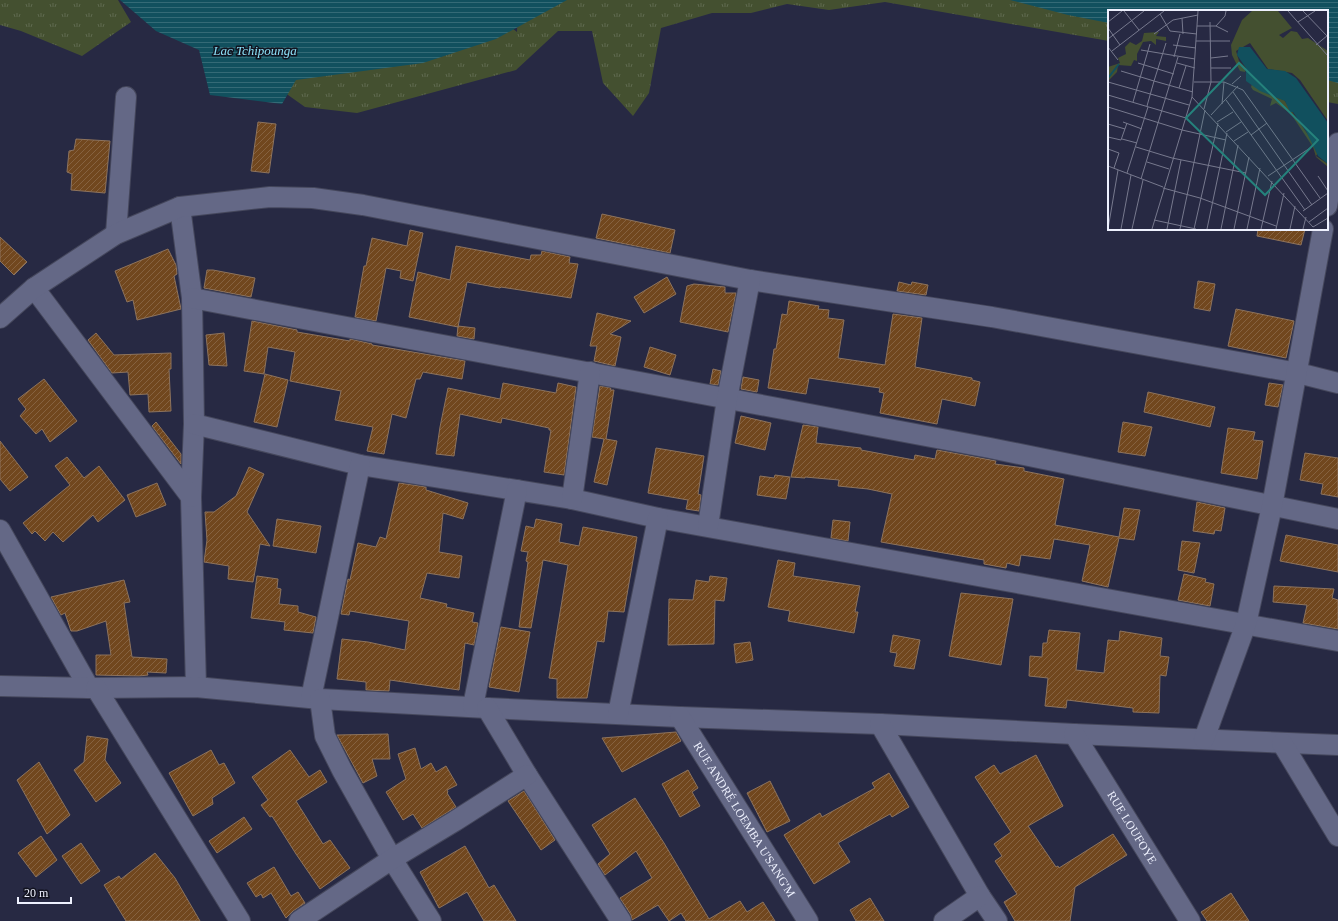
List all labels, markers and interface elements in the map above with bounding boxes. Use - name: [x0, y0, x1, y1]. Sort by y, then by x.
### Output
- inset map: [1108, 10, 1328, 230]
- water label: Lac Tchipounga: [212, 43, 297, 58]
- street label: RUE ANDRÉ LOEMBA U'SANG'M: [690, 739, 798, 900]
- street label: RUE LOUFOYE: [1104, 788, 1160, 866]
- scale bar: [18, 879, 71, 905]
- text: 20 m: [24, 886, 49, 900]

